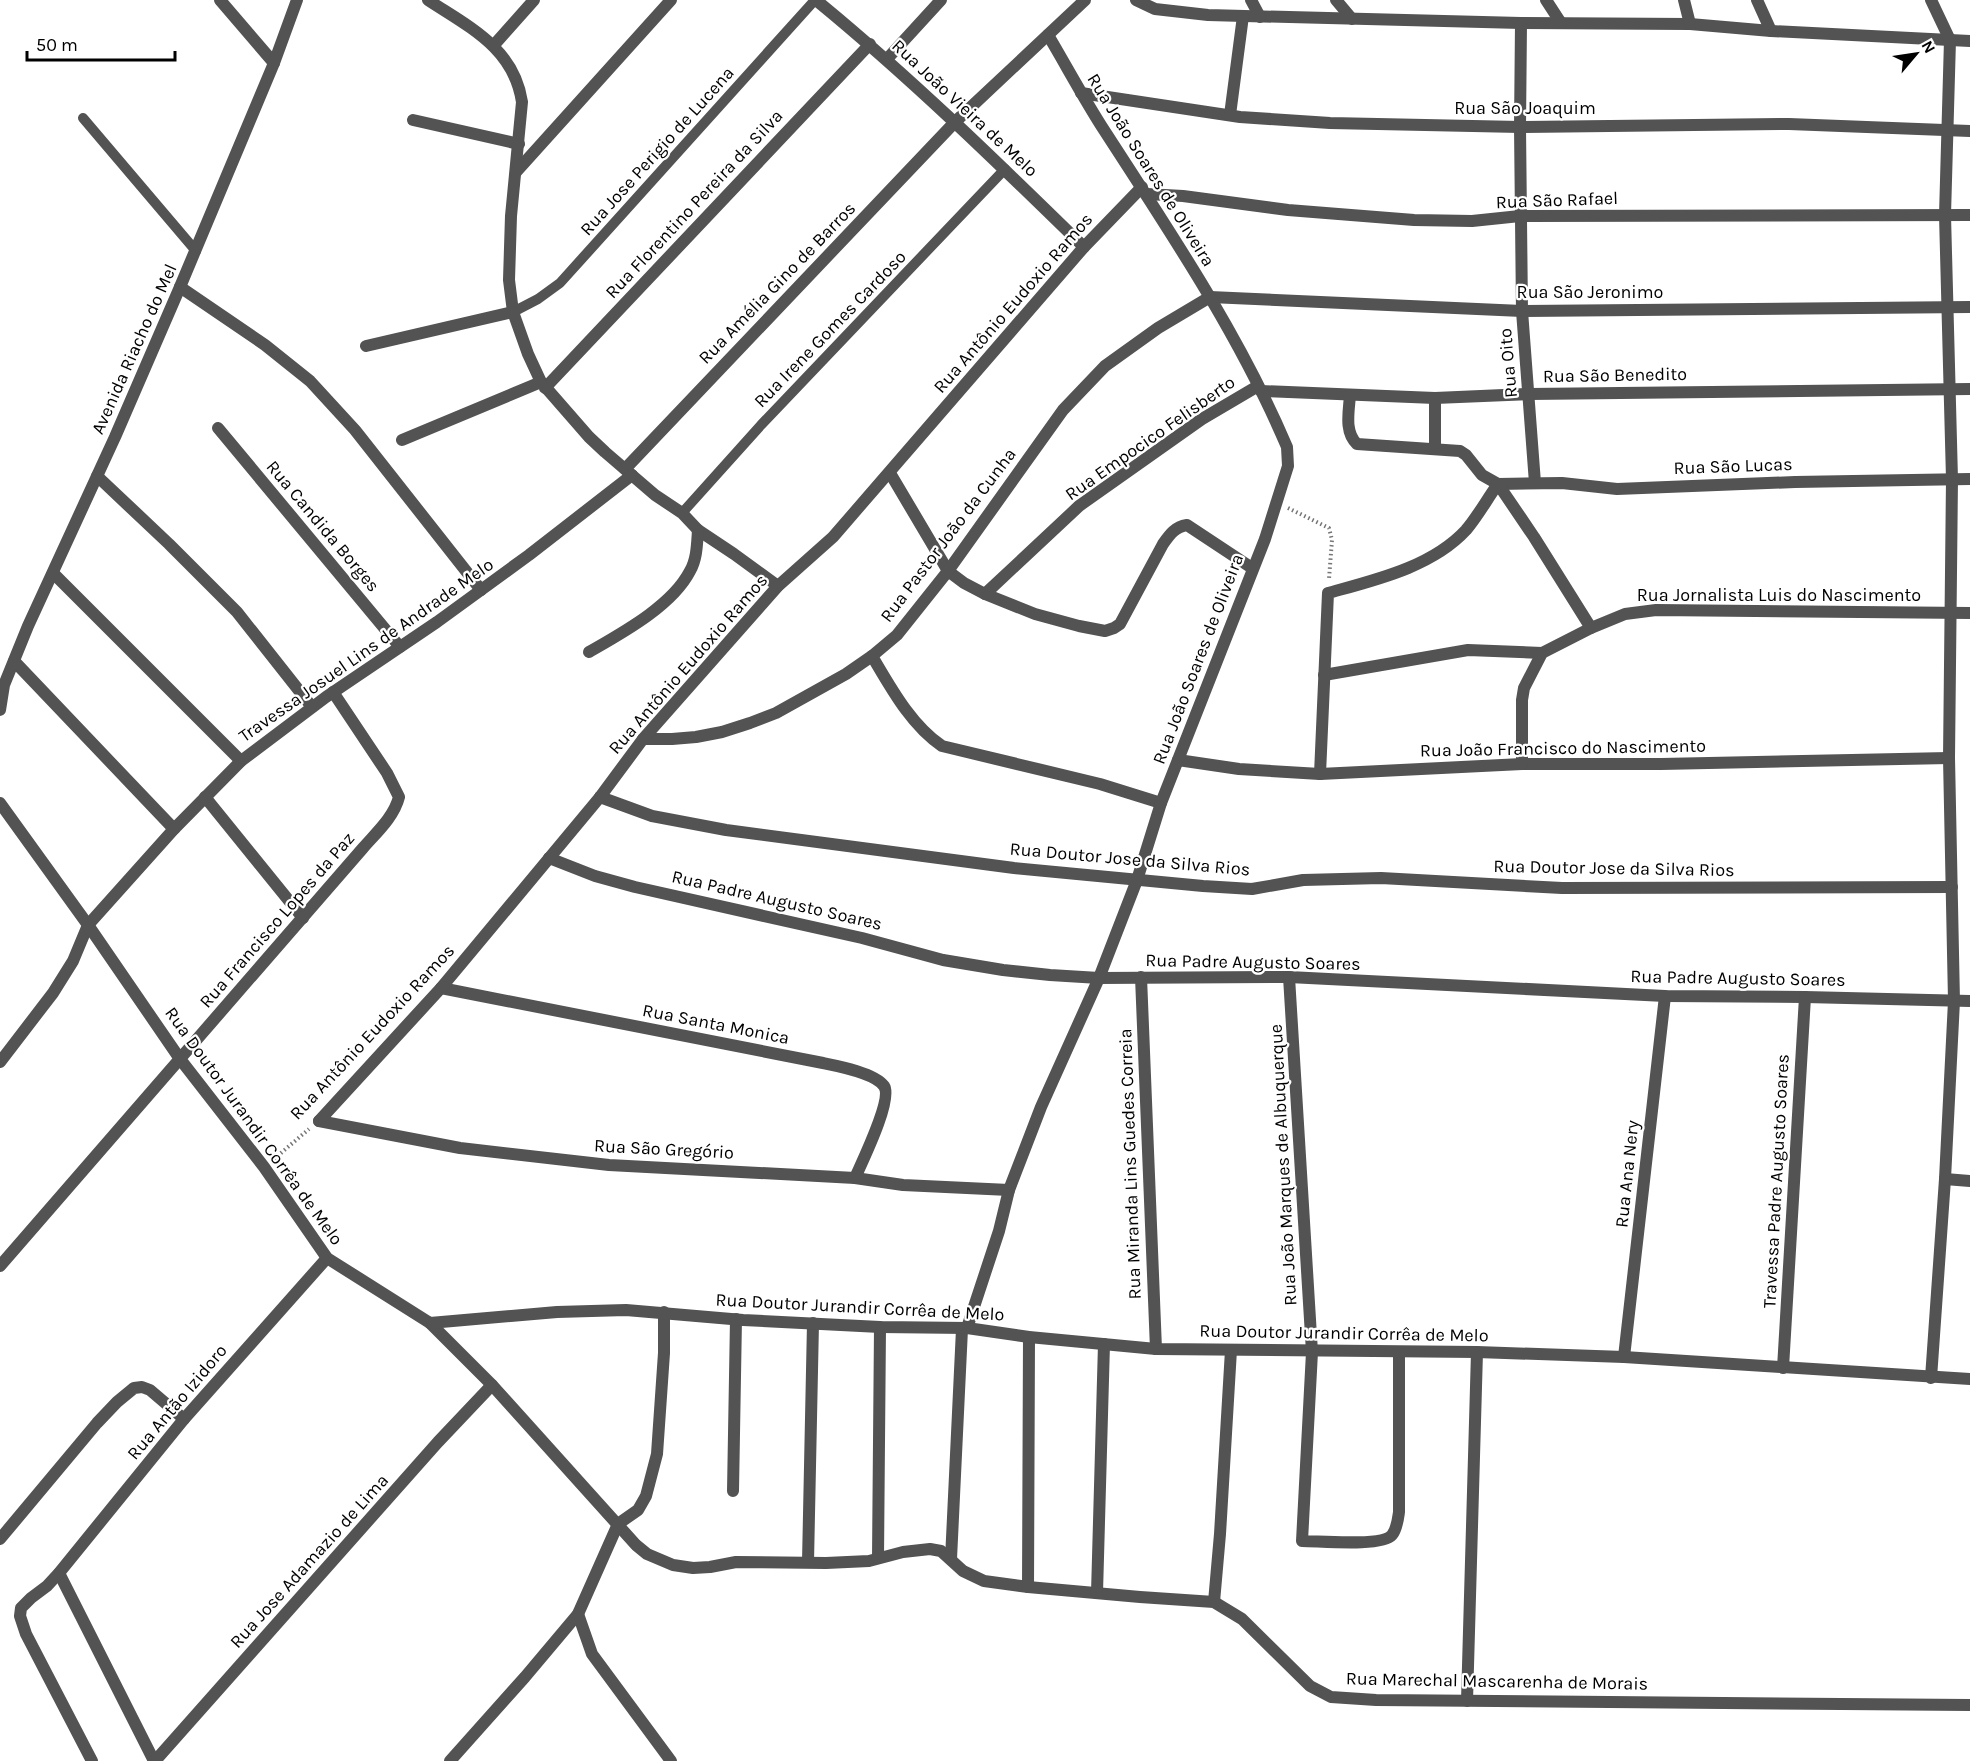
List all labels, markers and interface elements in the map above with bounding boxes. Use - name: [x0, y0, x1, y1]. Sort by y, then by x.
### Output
- scale bar: [27, 24, 176, 62]
- north arrow: [1886, 24, 1946, 84]
- text: 50 m: [36, 34, 78, 56]
- street label: Rua João Vieira de Melo: [887, 35, 1043, 181]
- text: N: [1918, 37, 1940, 57]
- street label: Rua Jose Perigio de Lucena: [575, 62, 739, 240]
- street label: Rua João Soares de Oliveira: [1082, 69, 1220, 271]
- street label: Rua São Joaquim: [1454, 97, 1596, 119]
- street label: Rua Florentino Pereira da Silva: [601, 105, 787, 303]
- street label: Rua São Rafael: [1495, 187, 1619, 213]
- street label: Rua Amélia Gino de Barros: [694, 197, 860, 369]
- street label: Rua Antônio Eudoxio Ramos: [929, 208, 1097, 398]
- street label: Rua Irene Gomes Cardoso: [749, 246, 911, 412]
- street label: Avenida Riacho do Mel: [86, 260, 182, 438]
- street label: Rua São Jeronimo: [1517, 281, 1663, 303]
- street label: Rua Oito: [1494, 327, 1522, 399]
- street label: Rua São Benedito: [1543, 363, 1687, 387]
- street label: Rua Empocico Felisberto: [1061, 371, 1239, 505]
- street label: Rua Pastor João da Cunha: [875, 444, 1021, 626]
- street label: Rua São Lucas: [1673, 453, 1793, 479]
- street label: Rua Candida Borges: [262, 456, 384, 596]
- street label: Rua João Soares de Oliveira: [1148, 551, 1248, 767]
- street label: Travessa Josuel Lins de Andrade Melo: [234, 553, 498, 747]
- street label: Rua Antônio Eudoxio Ramos: [604, 569, 772, 759]
- street label: Rua Jornalista Luis do Nascimento: [1637, 584, 1921, 606]
- street label: Rua João Francisco do Nascimento: [1420, 735, 1706, 761]
- street label: Rua Francisco Lopes da Paz: [195, 828, 359, 1012]
- street label: Rua Doutor Jose da Silva Rios: [1009, 838, 1251, 880]
- street label: Rua Doutor Jose da Silva Rios: [1493, 855, 1735, 881]
- street label: Rua Padre Augusto Soares: [670, 865, 884, 935]
- street label: Rua Antônio Eudoxio Ramos: [285, 940, 459, 1124]
- street label: Rua Padre Augusto Soares: [1145, 949, 1361, 975]
- street label: Rua Padre Augusto Soares: [1630, 965, 1846, 991]
- street label: Rua Santa Monica: [641, 999, 791, 1049]
- street label: Rua Doutor Jurandir Corrêa de Melo: [160, 1003, 348, 1249]
- street label: Rua João Marques de Albuquerque: [1265, 1023, 1301, 1307]
- street label: Rua Miranda Lins Guedes Correia: [1114, 1028, 1146, 1300]
- street label: Travessa Padre Augusto Soares: [1758, 1053, 1794, 1309]
- street label: Rua Ana Nery: [1610, 1119, 1644, 1229]
- street label: Rua São Gregório: [593, 1134, 735, 1164]
- street label: Rua Doutor Jurandir Corrêa de Melo: [715, 1288, 1005, 1326]
- street label: Rua Doutor Jurandir Corrêa de Melo: [1199, 1319, 1489, 1347]
- street label: Rua Antão Izidoro: [122, 1340, 232, 1464]
- street label: Rua Jose Adamazio de Lima: [225, 1469, 393, 1653]
- street label: Rua Marechal Mascarenha de Morais: [1346, 1667, 1648, 1695]

